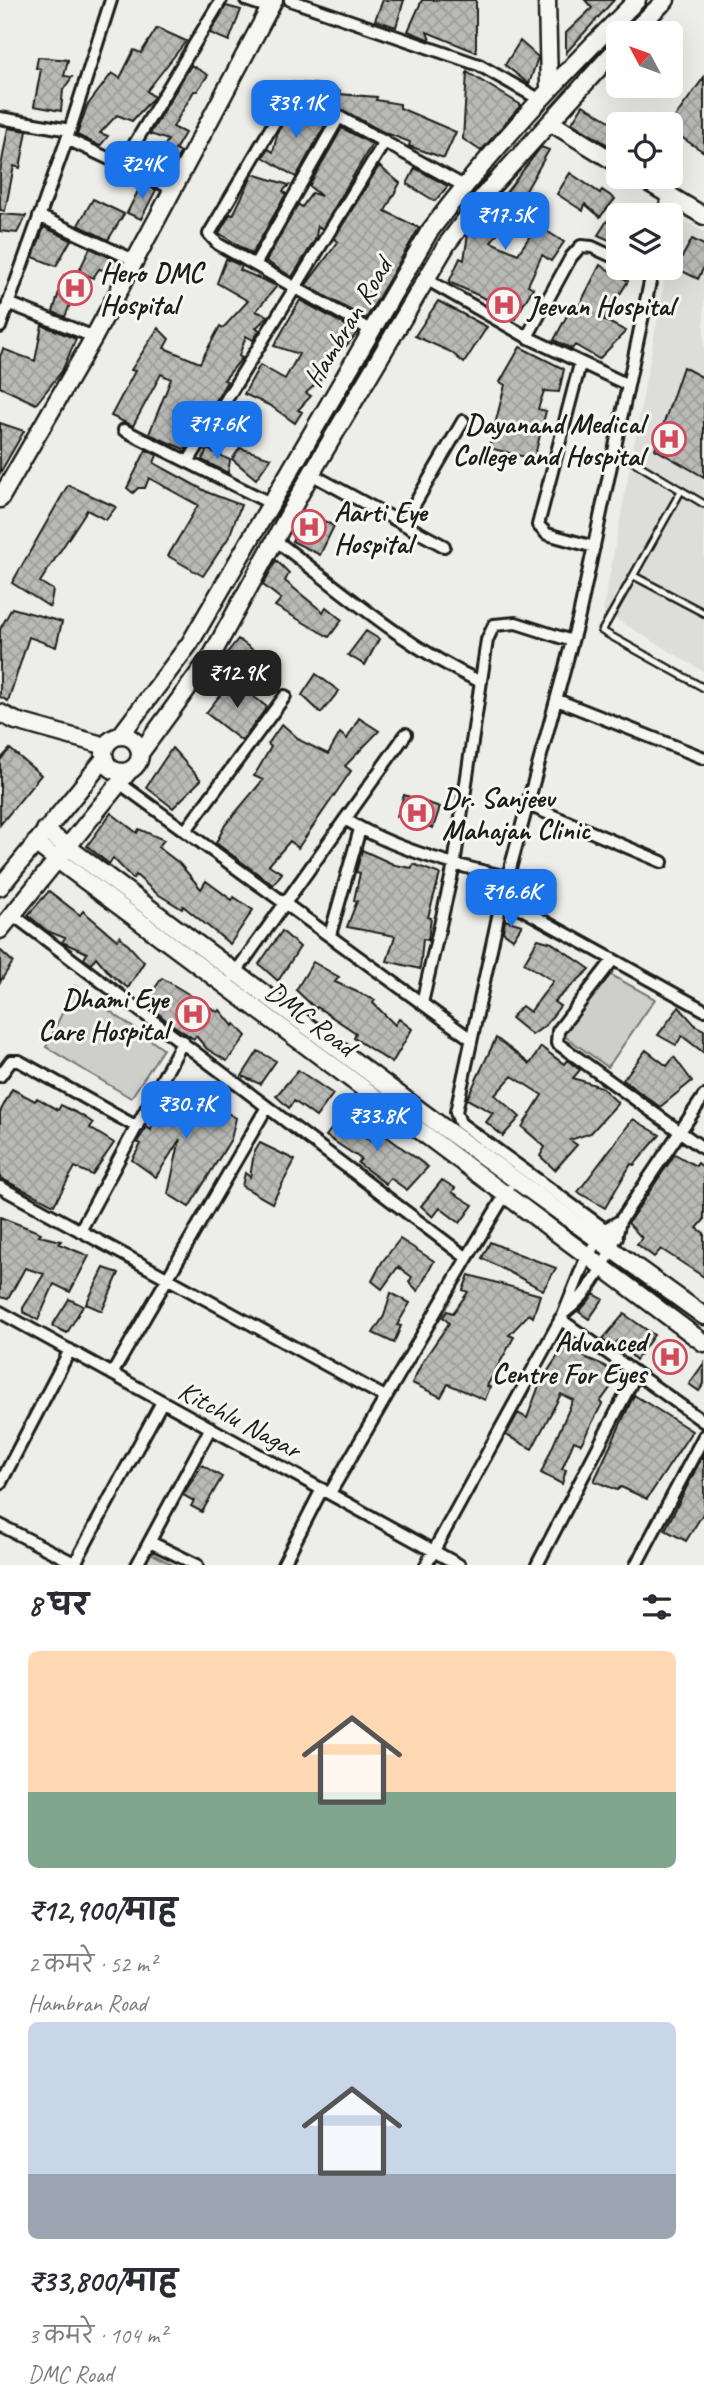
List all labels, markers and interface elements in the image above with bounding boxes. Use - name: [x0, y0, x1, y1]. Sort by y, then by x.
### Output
- north arrow: [606, 21, 682, 98]
- map controls: [606, 21, 683, 280]
- pin: ₹39.1K: [239, 80, 353, 140]
- text: ₹39.1K: [267, 88, 325, 117]
- button: locate: [606, 112, 683, 189]
- pin: ₹24K: [101, 142, 183, 201]
- text: ₹24K: [121, 149, 163, 178]
- pin: ₹17.5K: [448, 192, 562, 252]
- text: ₹17.5K: [476, 200, 534, 229]
- button: layers: [606, 203, 683, 280]
- street label: Hambran Road: [295, 248, 402, 393]
- place label: Hero DMC Hospital: [100, 255, 206, 322]
- hospital icon: Hero DMC Hospital: [56, 269, 94, 307]
- hospital icon: Jeevan Hospital: [485, 286, 523, 324]
- place label: Jeevan Hospital: [526, 288, 679, 323]
- pin: ₹17.6K: [160, 402, 274, 461]
- place label: Dayanand Medical College and Hospital: [453, 406, 650, 473]
- text: ₹17.6K: [188, 409, 246, 438]
- hospital icon: Dayanand Medical College and Hospital: [650, 420, 688, 458]
- place label: Aarti Eye Hospital: [334, 494, 429, 561]
- hospital icon: Aarti Eye Hospital: [290, 508, 328, 546]
- pin: ₹12.9K: [180, 650, 294, 710]
- text: ₹12.9K: [208, 658, 266, 687]
- place label: Dr. Sanjeev Mahajan Clinic: [442, 780, 591, 847]
- hospital icon: Dr. Sanjeev Mahajan Clinic: [398, 794, 436, 832]
- pin: ₹16.6K: [454, 870, 568, 929]
- text: ₹16.6K: [482, 877, 540, 906]
- street label: DMC Road: [259, 973, 366, 1066]
- place label: Dhami Eye Care Hospital: [38, 981, 173, 1048]
- hospital icon: Dhami Eye Care Hospital: [174, 995, 212, 1033]
- pin: ₹30.7K: [129, 1082, 243, 1141]
- text: ₹30.7K: [157, 1089, 215, 1118]
- pin: ₹33.8K: [320, 1094, 434, 1153]
- text: ₹33.8K: [348, 1101, 406, 1130]
- place label: Advanced Centre For Eyes: [492, 1324, 651, 1392]
- hospital icon: Advanced Centre For Eyes: [651, 1338, 689, 1376]
- street label: Kitchlu Nagar: [173, 1373, 309, 1467]
- text: 8 घर: [28, 1586, 89, 1624]
- icon: filters: [638, 1588, 676, 1626]
- icon: home: [289, 1697, 415, 1823]
- text: ₹12,900/माह: [28, 1891, 177, 1929]
- text: 2 कमरे · 52 m²: [28, 1950, 156, 1979]
- text: Hambran Road: [28, 1989, 147, 2018]
- icon: home: [289, 2068, 415, 2194]
- text: ₹33,800/माह: [28, 2262, 178, 2300]
- text: 3 कमरे · 104 m²: [28, 2321, 166, 2350]
- text: DMC Road: [28, 2360, 113, 2389]

